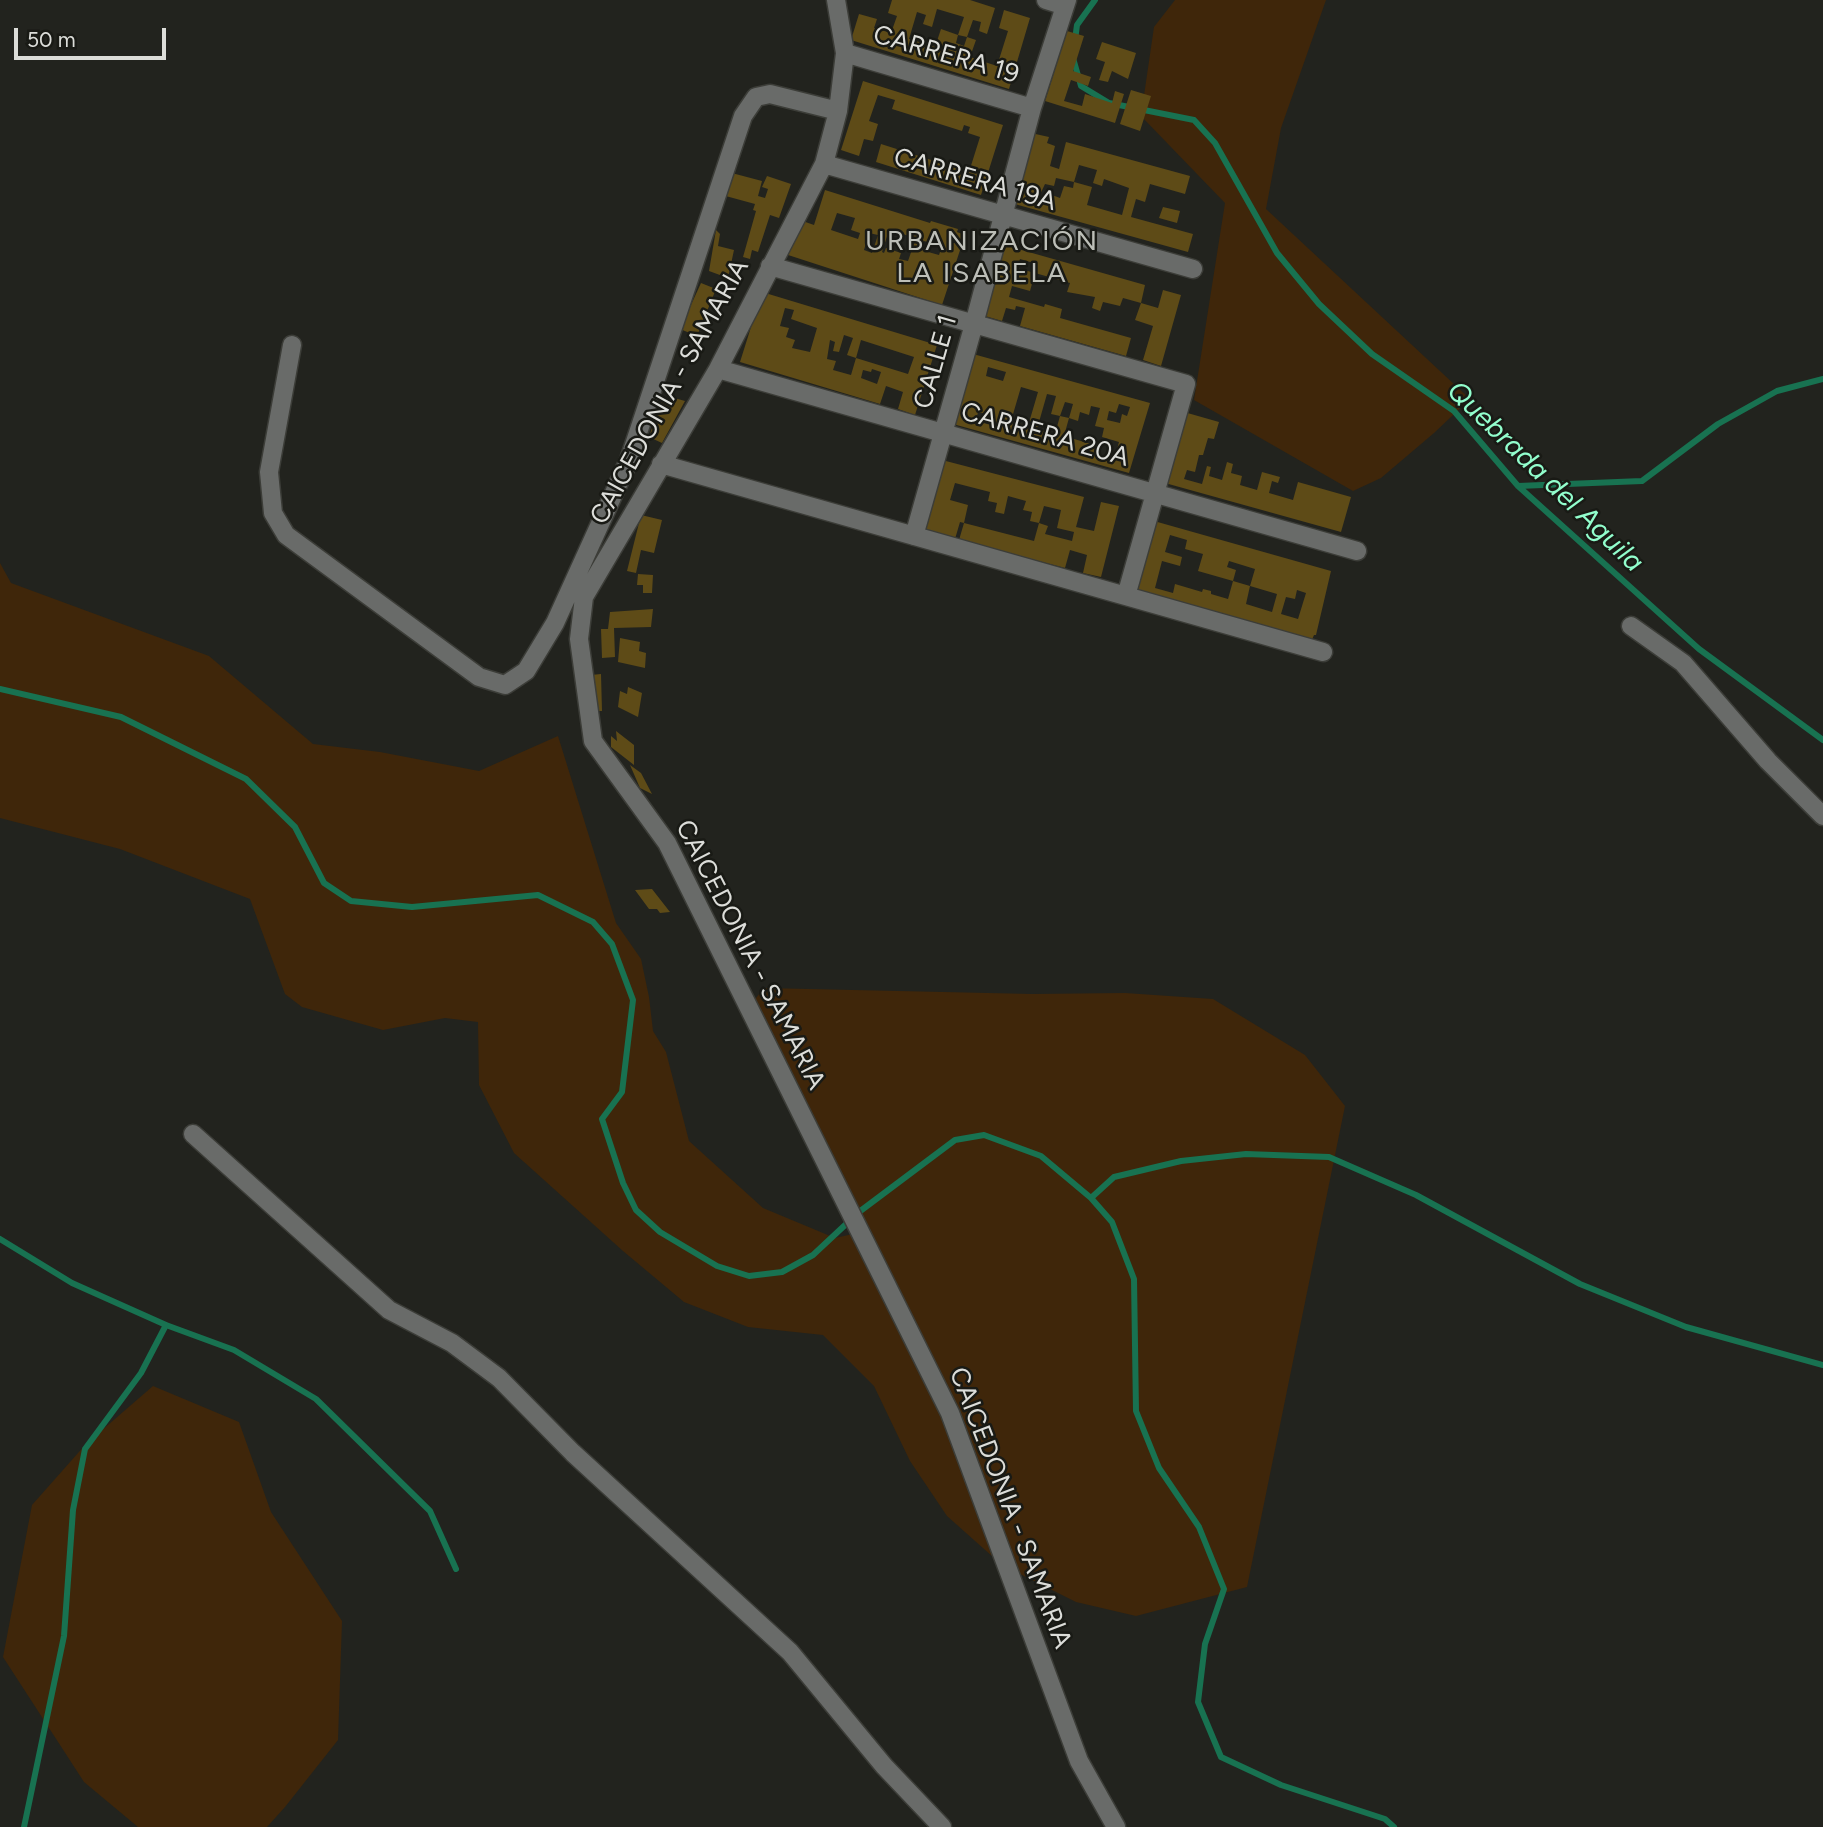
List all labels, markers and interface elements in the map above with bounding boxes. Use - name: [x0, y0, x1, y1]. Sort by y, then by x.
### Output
- scale bar: [18, 14, 170, 58]
- street label: CARRERA 19: [870, 19, 1022, 91]
- text: 50 m: [27, 27, 76, 52]
- street label: CARRERA 19A: [890, 142, 1060, 218]
- district label: URBANIZACIÓN LA ISABELA: [866, 225, 1098, 291]
- street label: CAICEDONIA - SAMARIA: [584, 254, 756, 530]
- street label: CALLE 1: [908, 312, 964, 412]
- water label: Quebrada del Aguila: [1440, 375, 1650, 579]
- street label: CARRERA 20A: [957, 396, 1133, 474]
- street label: CAICEDONIA - SAMARIA: [668, 815, 832, 1095]
- street label: CAICEDONIA - SAMARIA: [942, 1363, 1078, 1653]

